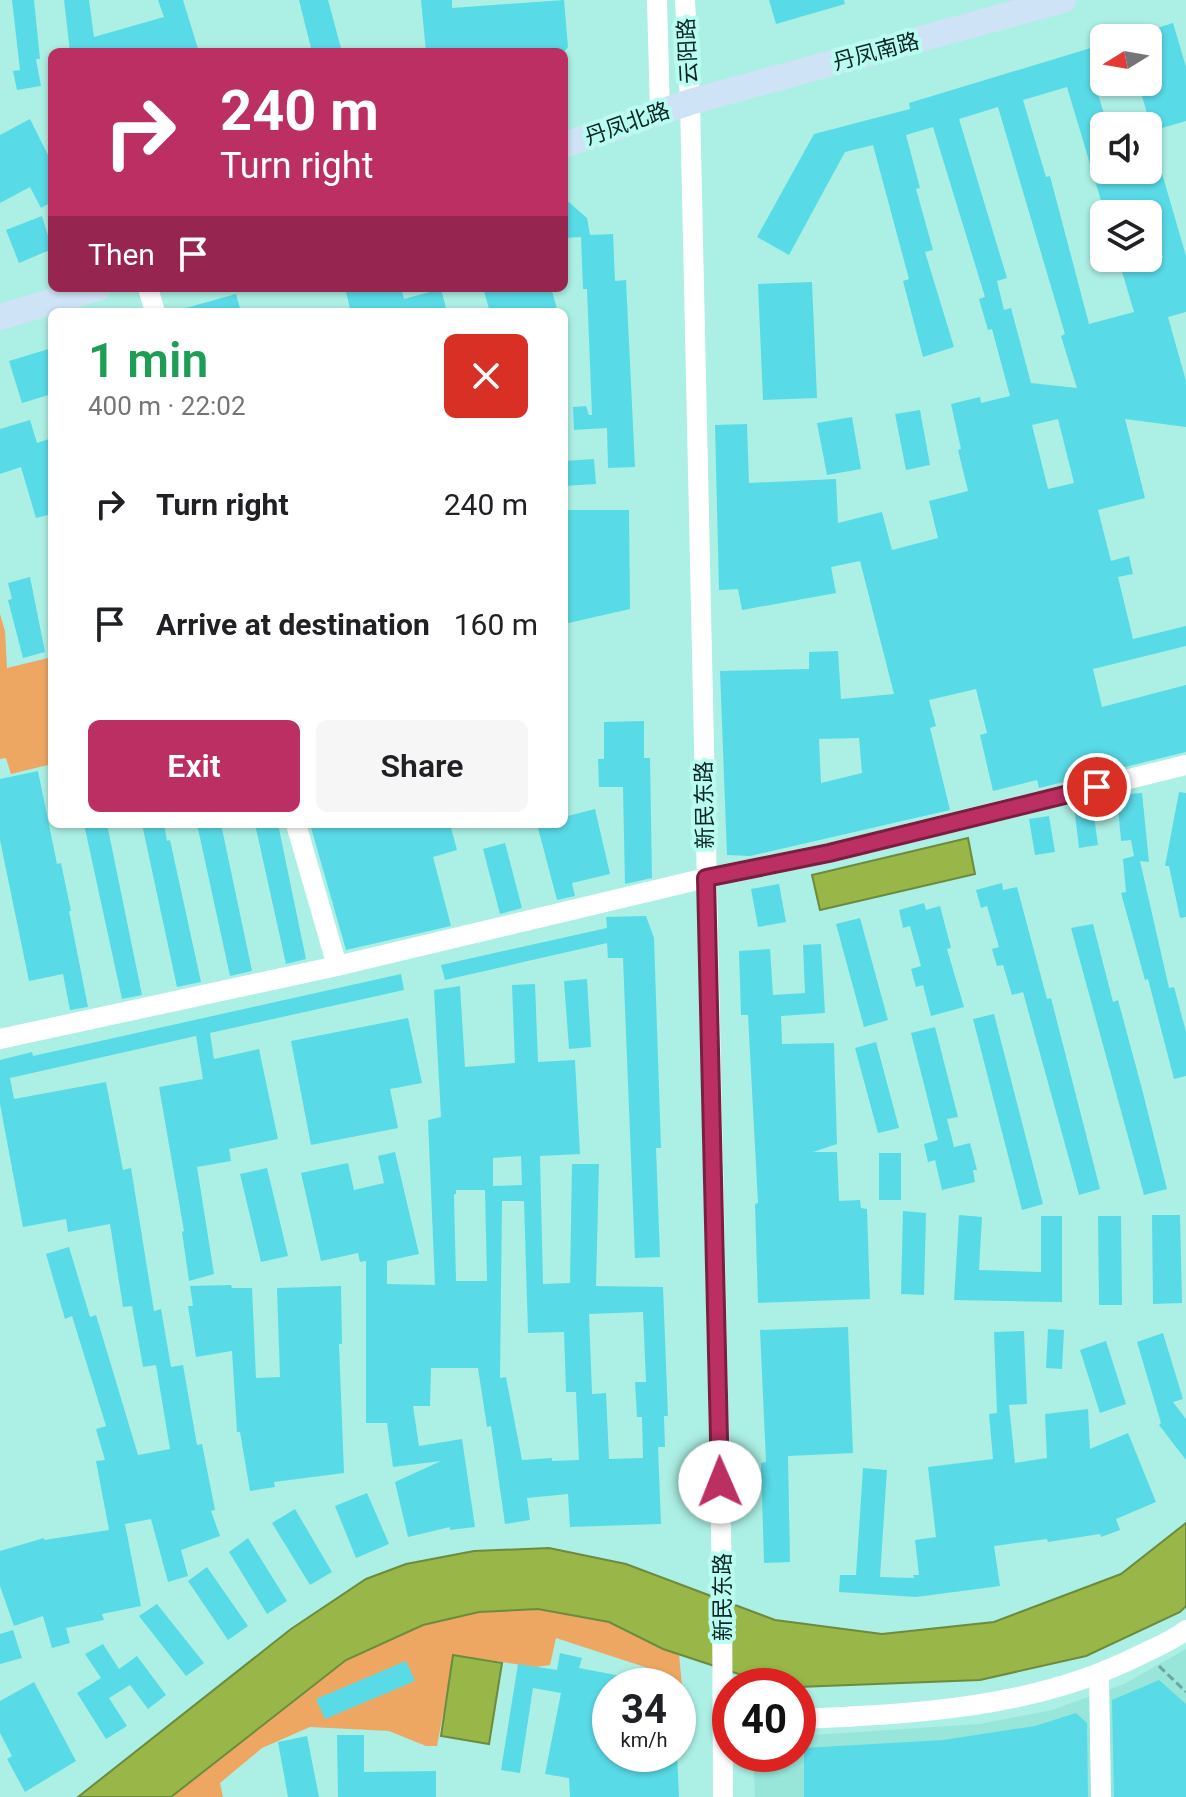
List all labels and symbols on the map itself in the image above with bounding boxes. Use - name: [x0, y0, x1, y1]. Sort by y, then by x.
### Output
- street label: 云阳路: [673, 17, 702, 85]
- north arrow: [1090, 24, 1162, 96]
- street label: 丹凤南路: [830, 28, 922, 75]
- street label: 丹凤北路: [581, 97, 673, 150]
- pin: [1063, 753, 1131, 821]
- street label: 新民东路: [691, 761, 718, 849]
- position arrow: [678, 1440, 762, 1524]
- street label: 新民东路: [710, 1553, 735, 1641]
- speed limit sign: 40: [712, 1668, 816, 1772]

